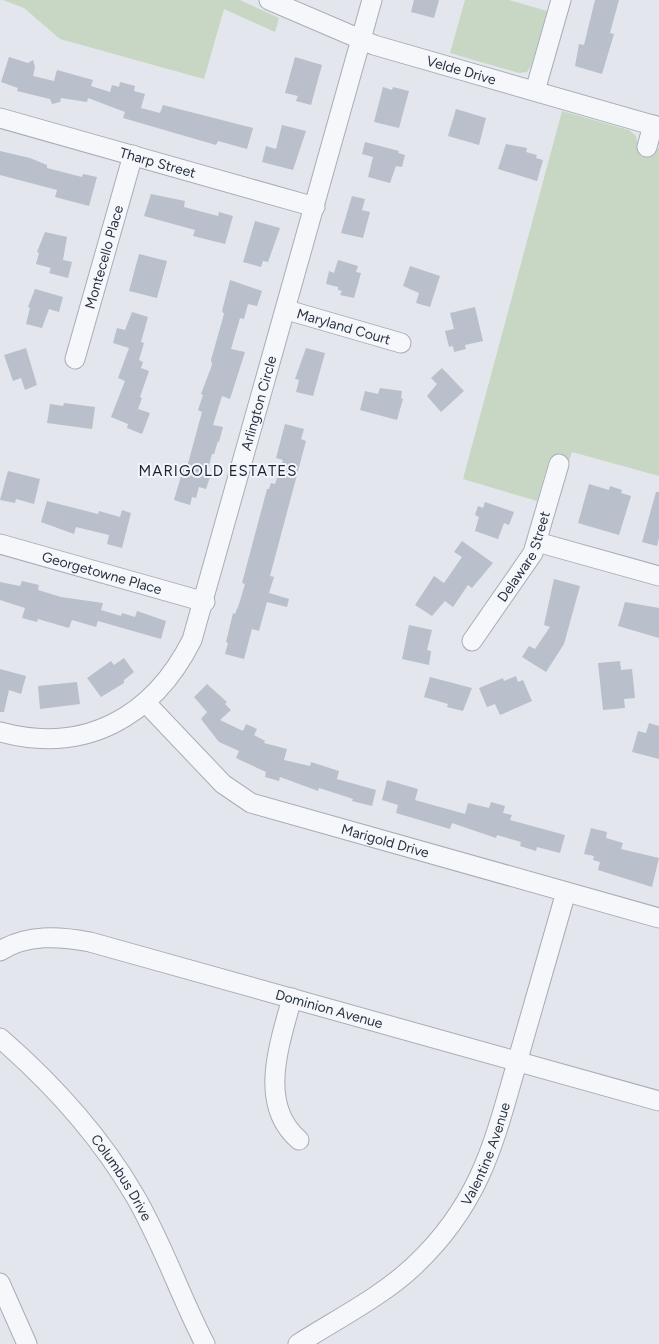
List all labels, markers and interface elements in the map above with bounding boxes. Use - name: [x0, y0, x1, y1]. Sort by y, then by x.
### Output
- street label: Velde Drive: [424, 53, 498, 89]
- street label: Tharp Street: [118, 144, 198, 182]
- street label: Montecello Place: [82, 203, 127, 311]
- street label: Maryland Court: [295, 305, 392, 349]
- street label: Arlington Circle: [238, 354, 281, 453]
- district label: MARIGOLD ESTATES: [139, 462, 297, 480]
- street label: Delaware Street: [494, 509, 554, 605]
- street label: Georgetowne Place: [40, 548, 164, 598]
- street label: Marigold Drive: [339, 821, 431, 862]
- street label: Dominion Avenue: [273, 986, 385, 1032]
- street label: Valentine Avenue: [458, 1100, 514, 1209]
- street label: Columbus Drive: [87, 1131, 155, 1224]

